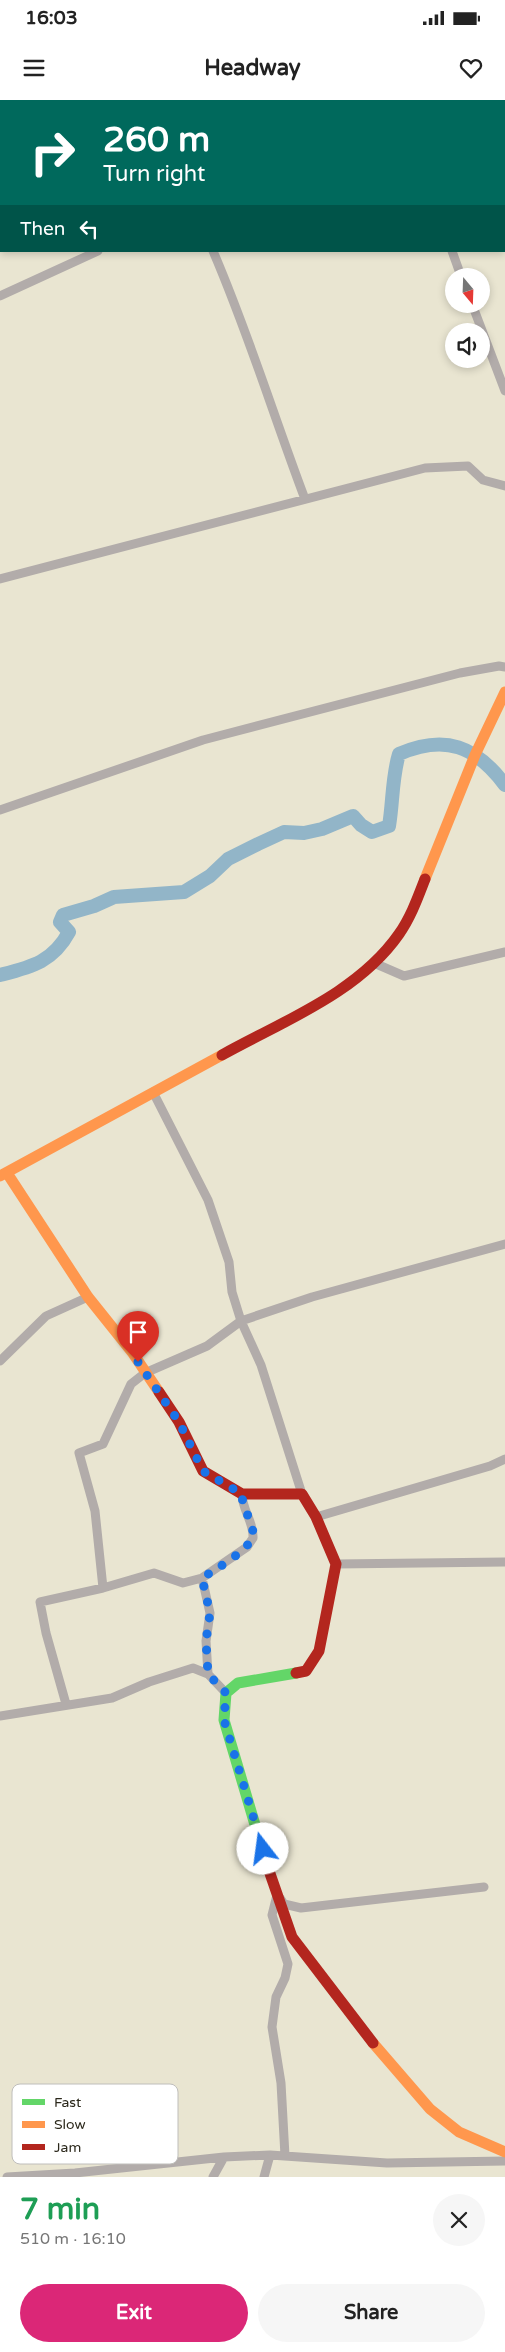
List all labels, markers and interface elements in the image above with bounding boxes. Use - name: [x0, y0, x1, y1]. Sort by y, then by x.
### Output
- text: 16:03: [25, 7, 78, 29]
- icon: menu: [20, 54, 48, 82]
- icon: heart: [457, 54, 485, 82]
- text: Headway: [204, 55, 301, 81]
- text: 260 m: [103, 119, 210, 161]
- icon: right: [20, 120, 85, 185]
- text: Turn right: [103, 161, 205, 187]
- icon: left: [75, 215, 103, 243]
- text: Then: [20, 218, 65, 240]
- north arrow: [445, 268, 490, 312]
- map controls: [445, 268, 490, 368]
- button: sound: [445, 323, 490, 368]
- pin: [117, 1311, 159, 1362]
- icon: arrive: [124, 1318, 152, 1346]
- position arrow: [236, 1822, 288, 1874]
- legend: [12, 2084, 178, 2164]
- text: Fast: [54, 2094, 82, 2111]
- text: Slow: [54, 2116, 86, 2133]
- text: Jam: [54, 2139, 81, 2156]
- text: 7 min: [20, 2191, 100, 2228]
- button: close: [433, 2194, 485, 2246]
- text: 510 m · 16:10: [20, 2229, 126, 2249]
- button: Exit: [20, 2284, 248, 2342]
- button: Share: [258, 2284, 485, 2342]

